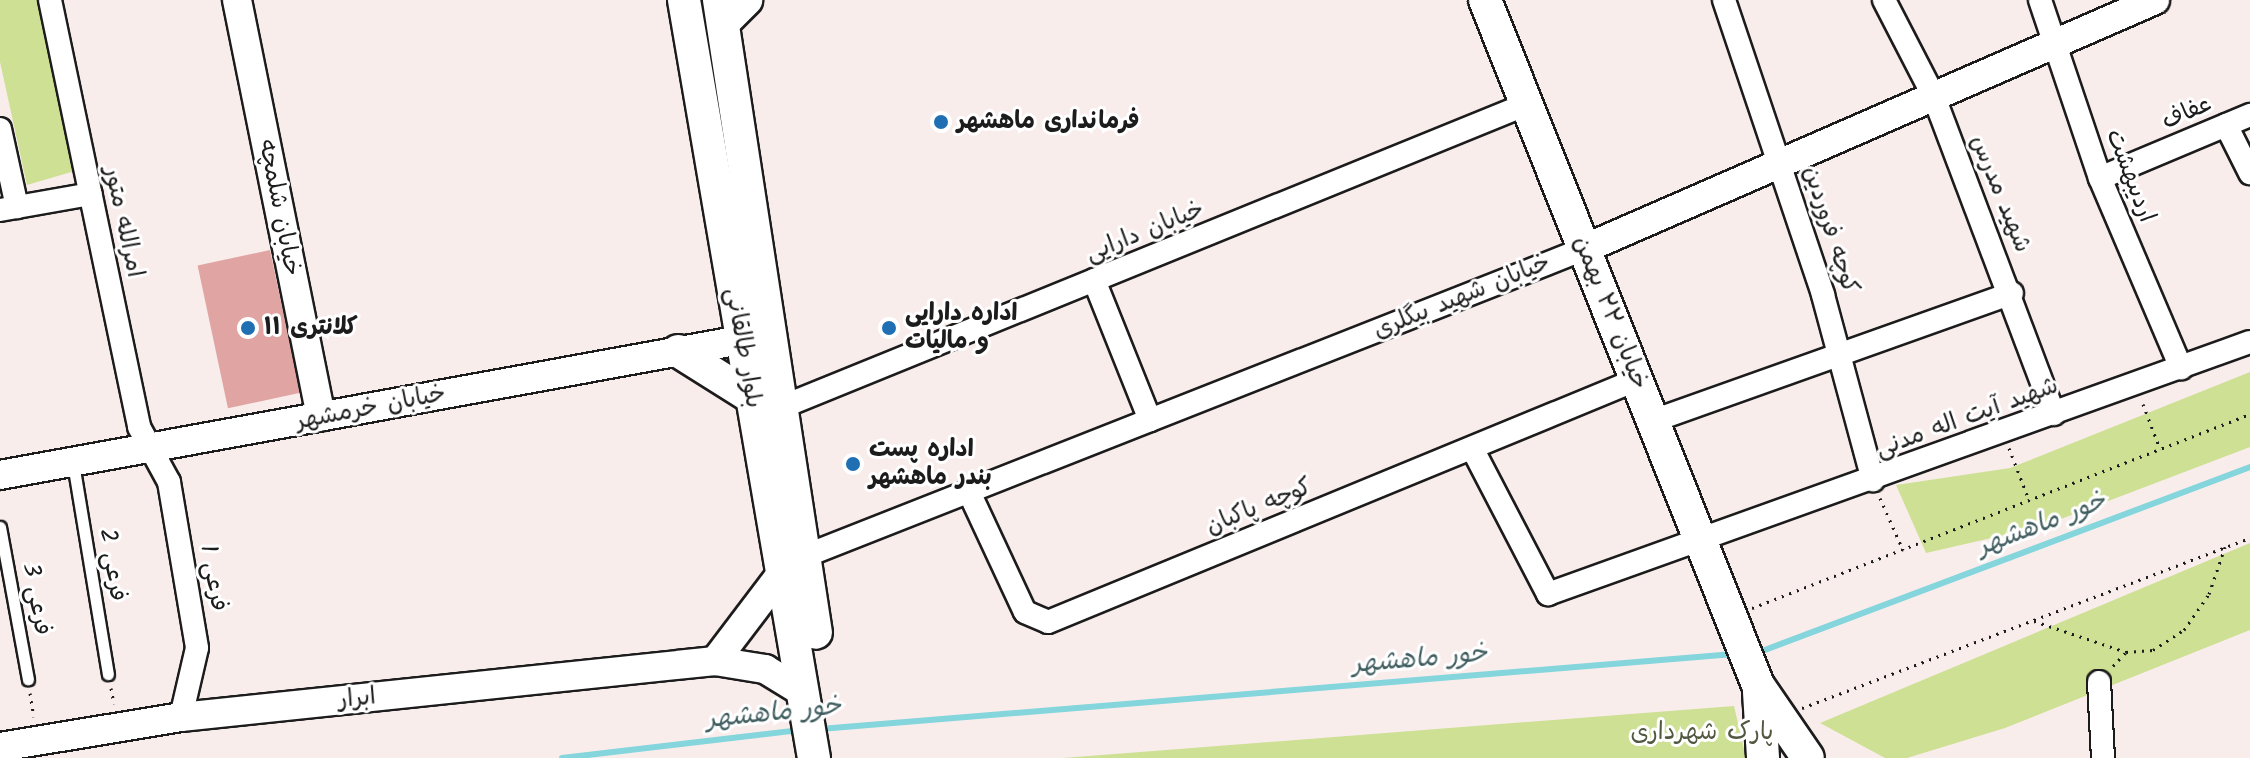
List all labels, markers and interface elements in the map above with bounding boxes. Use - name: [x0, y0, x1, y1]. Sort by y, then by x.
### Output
- street label: عفاف: [2158, 90, 2216, 136]
- place label: فرمانداری ماهشهر: [957, 108, 1139, 136]
- marker: فرمانداری ماهشهر: [932, 113, 950, 131]
- street label: اردیبهشت: [2099, 125, 2161, 227]
- street label: شهید مدرس: [1963, 131, 2037, 257]
- street label: خیابان شلمچه: [252, 137, 306, 279]
- street label: کوچه فروردین: [1796, 163, 1864, 297]
- street label: امرالله متور: [97, 164, 149, 280]
- street label: خیابان دارایی: [1082, 195, 1208, 269]
- street label: خیابان ۲۲ بهمن: [1566, 232, 1654, 394]
- street label: خیابان شهید بیگلری: [1369, 248, 1555, 346]
- street label: بلوار طالقانی: [718, 286, 768, 410]
- place label: اداره دارایی و مالیات: [905, 300, 1017, 356]
- place label: کلانتری ۱۱: [264, 314, 358, 342]
- marker: کلانتری ۱۱: [239, 319, 257, 337]
- marker: اداره دارایی و مالیات: [880, 319, 898, 337]
- street label: شهید آیت اله مدنی: [1872, 372, 2062, 464]
- street label: خیابان خرمشهر: [294, 379, 448, 437]
- place label: اداره پست بندر ماهشهر: [869, 436, 992, 492]
- marker: اداره پست بندر ماهشهر: [844, 455, 862, 473]
- street label: کوچه پاکبان: [1202, 473, 1316, 541]
- water label: خور ماهشهر: [1973, 486, 2111, 564]
- street label: فرعی 2: [92, 527, 132, 603]
- street label: فرعی 1: [193, 543, 233, 613]
- street label: فرعی 3: [15, 561, 57, 637]
- water label: خور ماهشهر: [1351, 639, 1489, 681]
- street label: ابرار: [337, 683, 377, 715]
- water label: خور ماهشهر: [705, 691, 843, 737]
- park label: پارک شهرداری: [1631, 719, 1773, 747]

